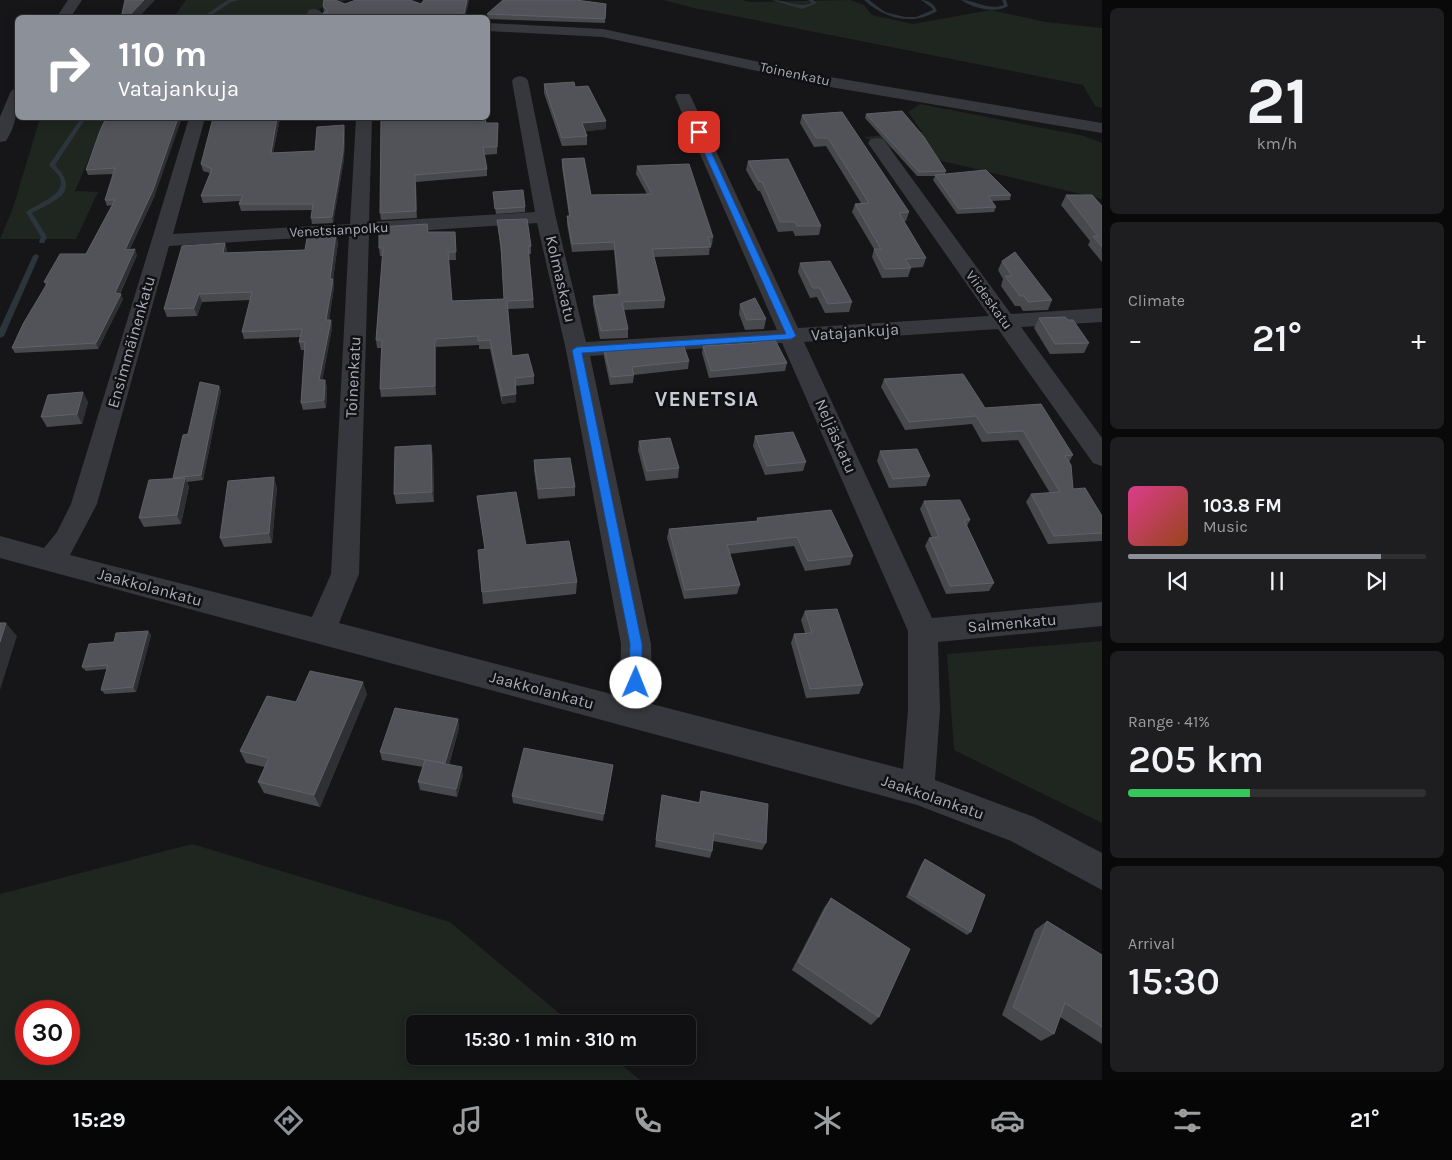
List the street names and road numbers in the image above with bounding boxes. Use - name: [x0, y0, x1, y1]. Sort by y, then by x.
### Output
- street label: Toinenkatu: [758, 58, 832, 90]
- street label: Venetsianpolku: [289, 219, 389, 241]
- street label: Kolmaskatu: [542, 234, 580, 324]
- street label: Viideskatu: [962, 267, 1016, 333]
- street label: Ensimmäinenkatu: [103, 274, 159, 410]
- street label: Vatajankuja: [810, 319, 900, 345]
- street label: Toinenkatu: [341, 336, 365, 418]
- street label: Neljäskatu: [811, 396, 861, 476]
- street label: Jaakkolankatu: [96, 564, 204, 610]
- street label: Salmenkatu: [967, 610, 1057, 636]
- street label: Jaakkolankatu: [488, 667, 596, 713]
- street label: Jaakkolankatu: [879, 771, 987, 823]

